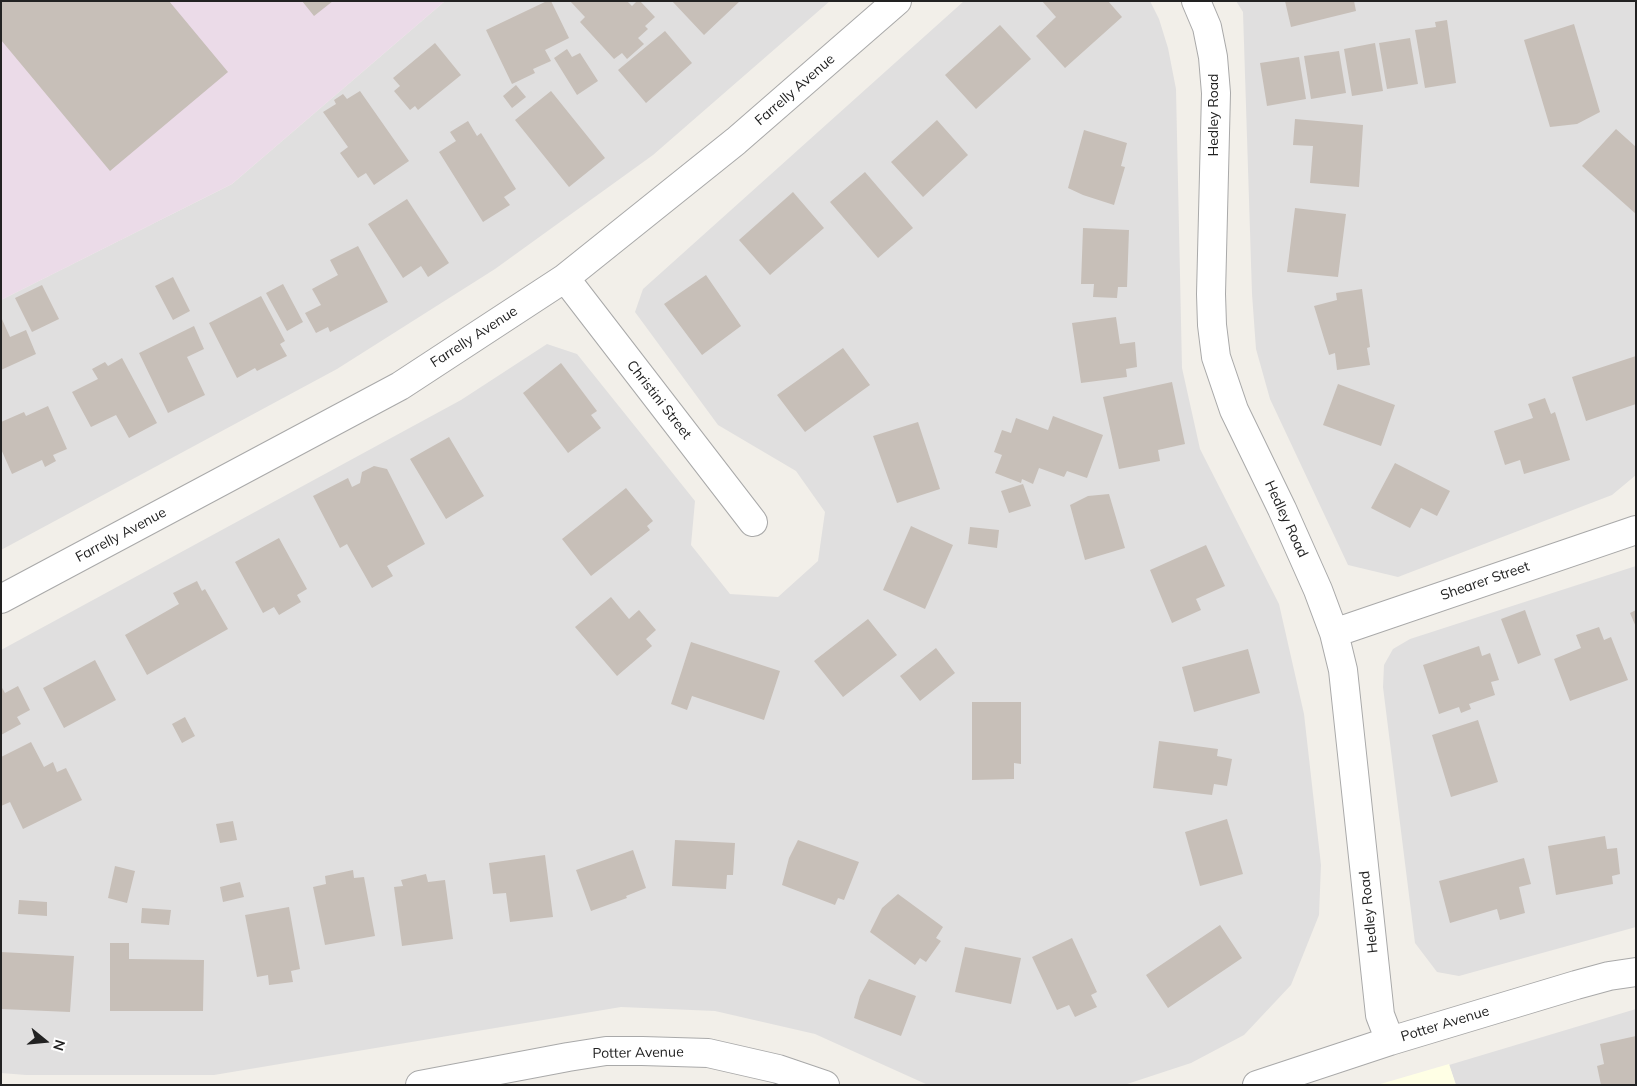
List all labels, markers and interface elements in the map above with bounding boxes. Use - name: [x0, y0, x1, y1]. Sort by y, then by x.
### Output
- street label: Farrelly Avenue: [752, 51, 838, 129]
- street label: Hedley Road: [1206, 73, 1222, 157]
- street label: Farrelly Avenue: [427, 303, 521, 371]
- street label: Christini Street: [623, 357, 695, 443]
- street label: Hedley Road: [1261, 478, 1311, 560]
- street label: Farrelly Avenue: [73, 504, 169, 566]
- street label: Shearer Street: [1438, 558, 1532, 604]
- street label: Hedley Road: [1356, 870, 1382, 954]
- street label: Potter Avenue: [1399, 1003, 1491, 1045]
- north arrow: [20, 1016, 70, 1066]
- text: N: [49, 1038, 69, 1053]
- street label: Potter Avenue: [592, 1044, 684, 1062]

